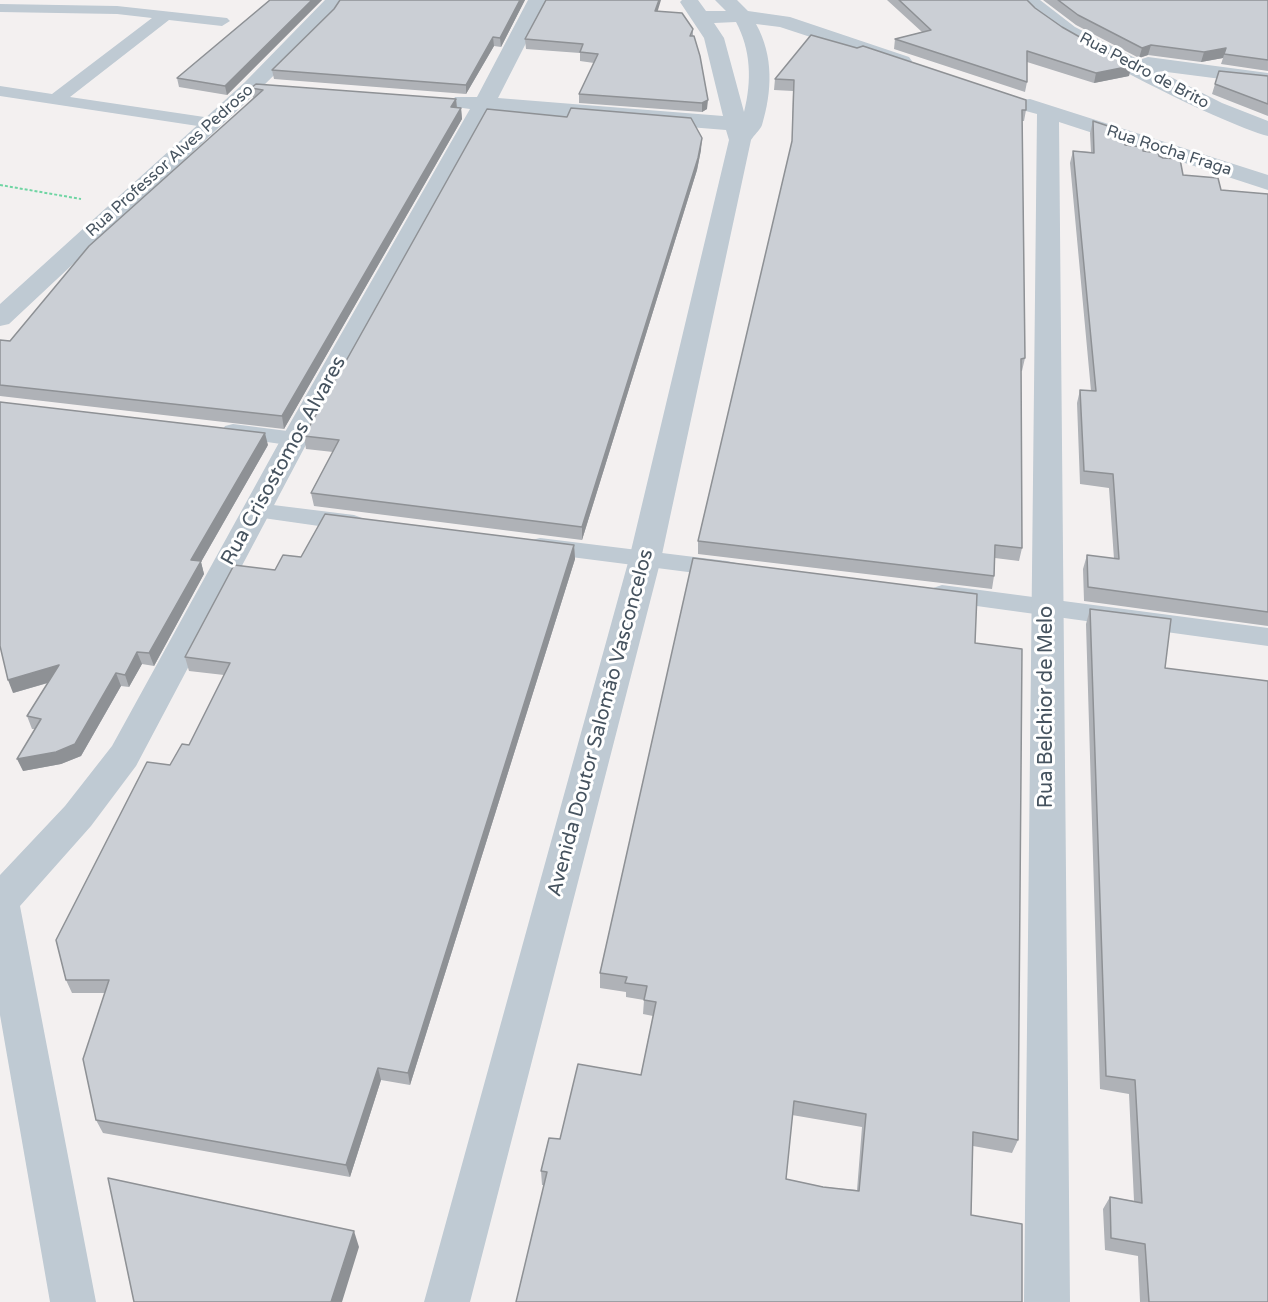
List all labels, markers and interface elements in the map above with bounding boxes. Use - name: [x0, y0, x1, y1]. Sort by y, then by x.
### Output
- street label: Rua Pedro de Brito: [1076, 29, 1212, 113]
- street label: Rua Professor Alves Pedroso: [82, 81, 258, 241]
- street label: Rua Rocha Fraga: [1104, 122, 1234, 180]
- street label: Rua Crisostomos Alvares: [216, 352, 352, 570]
- street label: Avenida Doutor Salomão Vasconcelos: [543, 547, 659, 899]
- street label: Rua Belchior de Melo: [1035, 606, 1059, 808]

